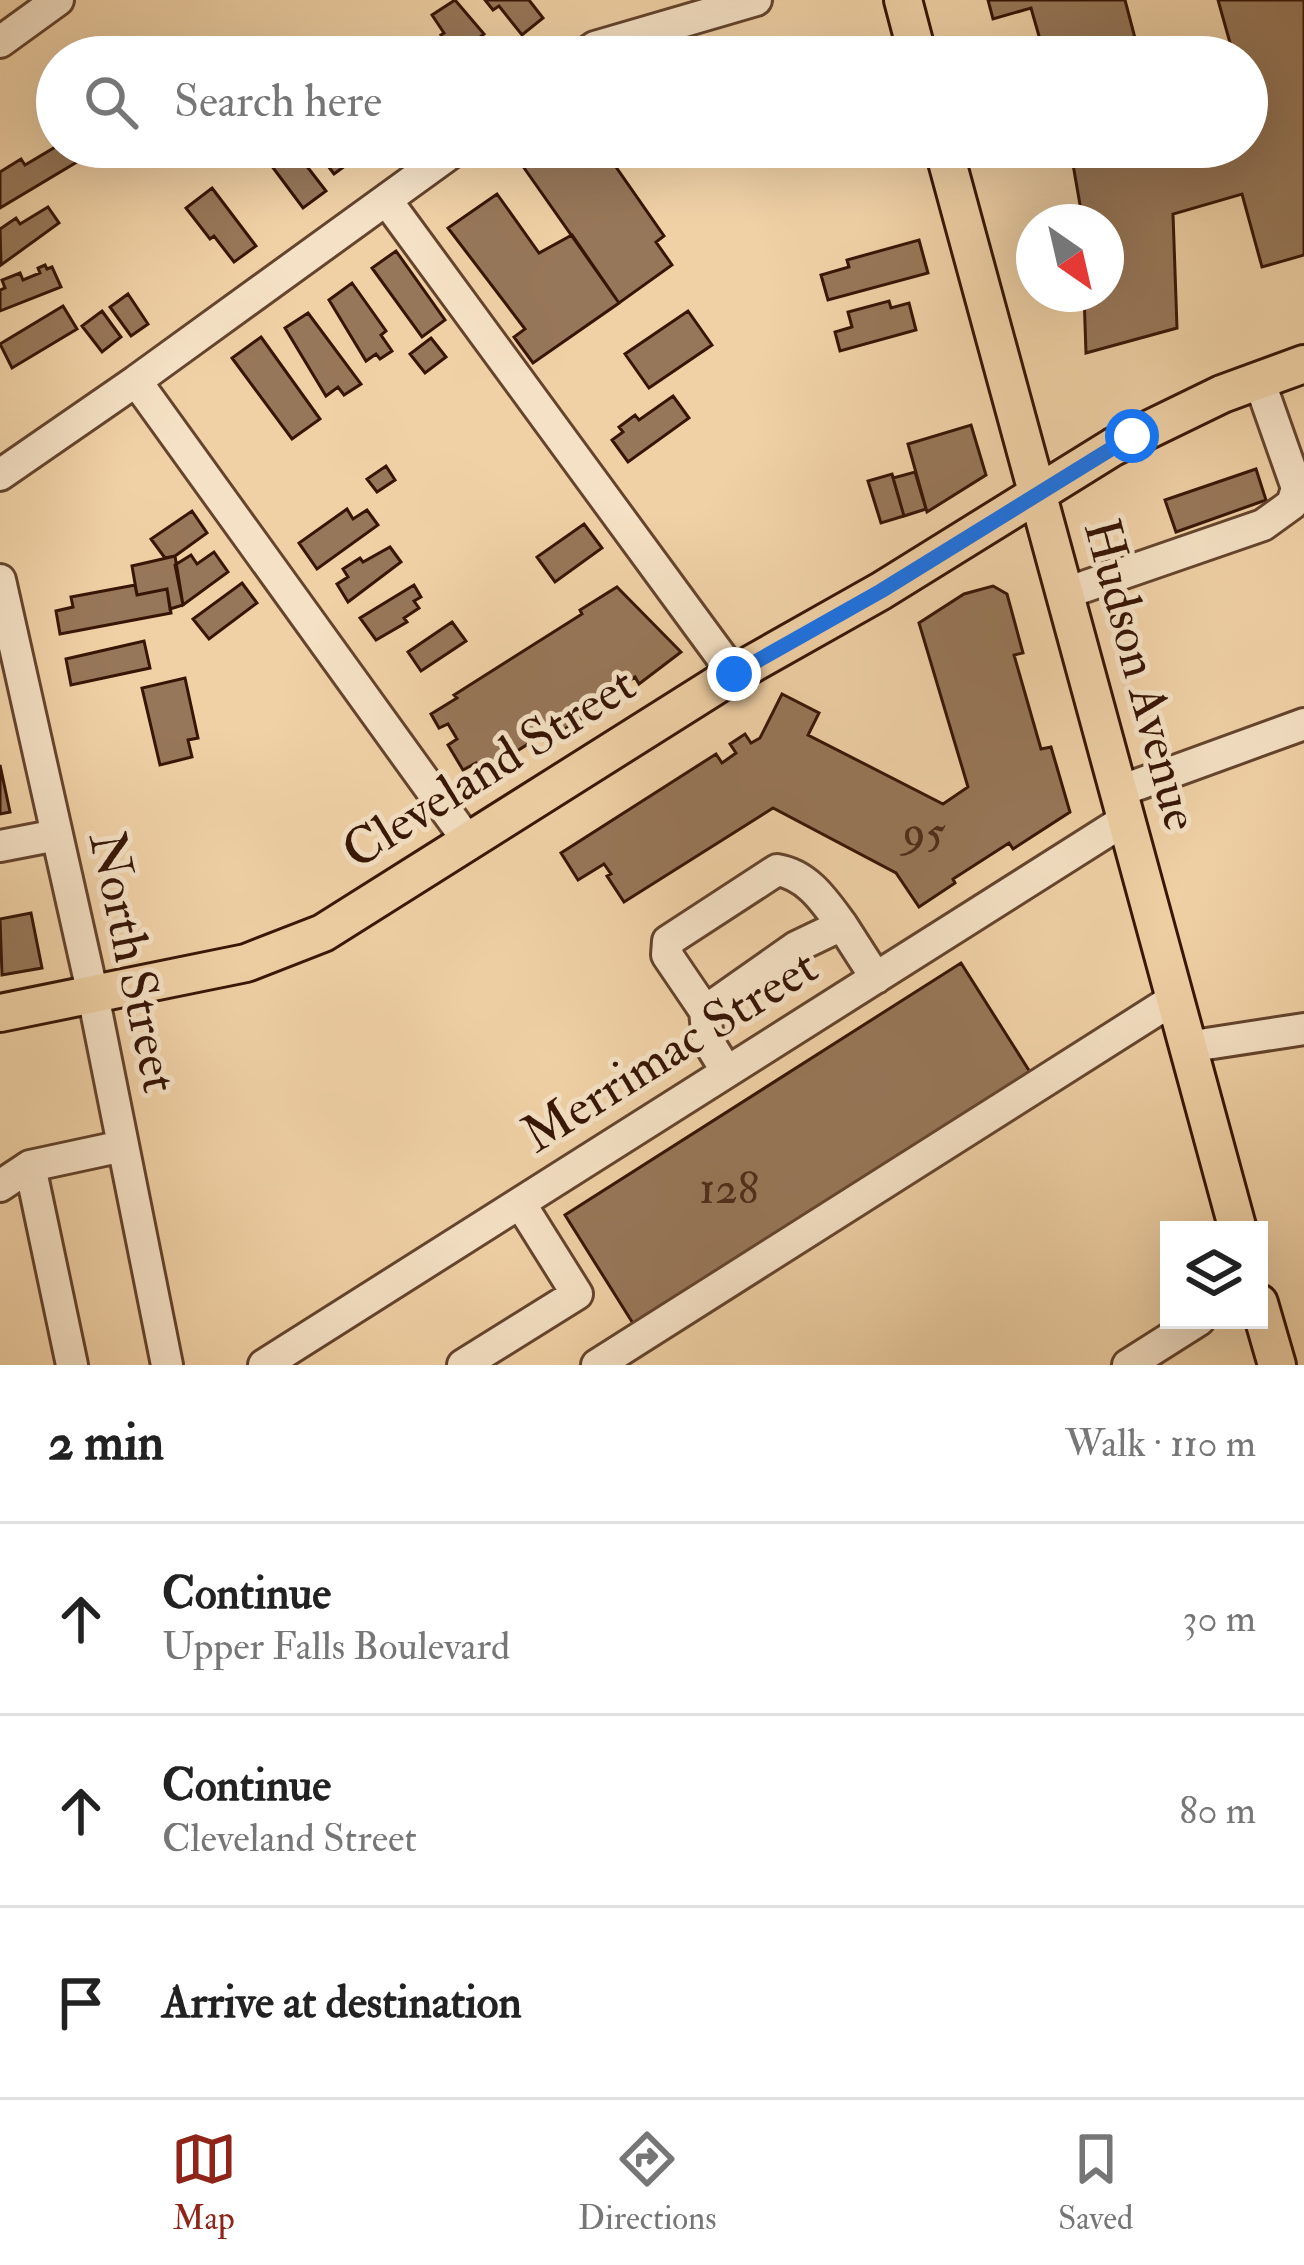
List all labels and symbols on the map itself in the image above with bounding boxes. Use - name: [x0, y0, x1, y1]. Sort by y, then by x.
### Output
- north arrow: [1016, 204, 1124, 312]
- route start: [1105, 409, 1159, 463]
- street label: Hudson Avenue: [1069, 512, 1213, 838]
- route end: [707, 647, 761, 701]
- street label: Cleveland Street: [331, 653, 647, 883]
- house number: 95: [900, 805, 946, 861]
- street label: North Street: [74, 826, 192, 1098]
- street label: Merrimac Street: [511, 935, 829, 1167]
- house number: 128: [699, 1161, 759, 1217]

